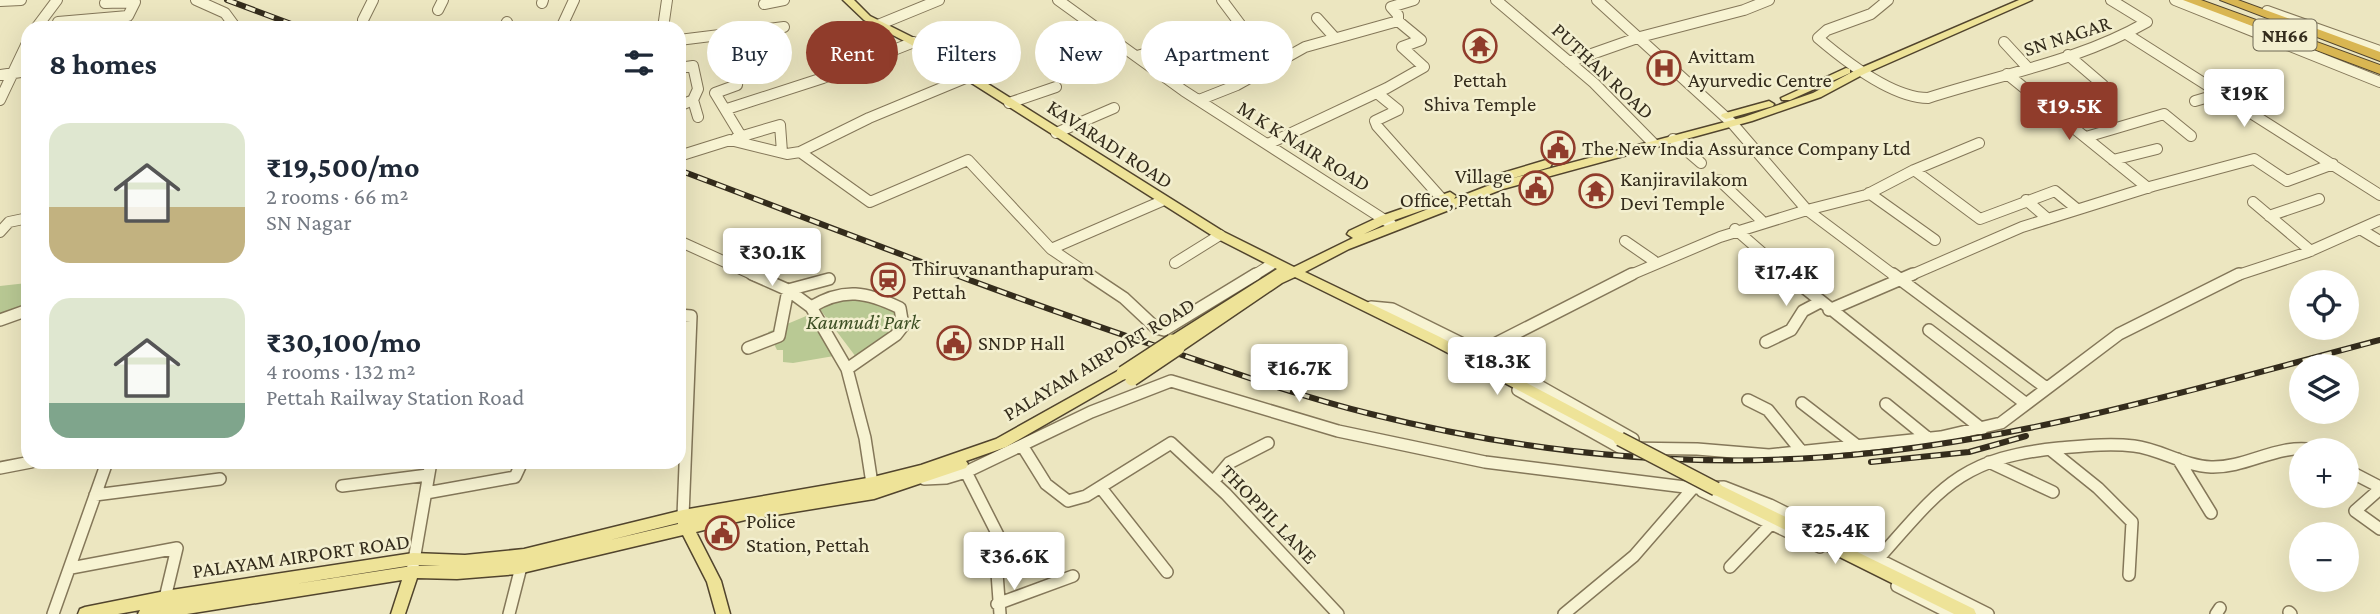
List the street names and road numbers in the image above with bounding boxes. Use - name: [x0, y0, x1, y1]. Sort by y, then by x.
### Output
- street label: SN NAGAR: [2020, 11, 2114, 61]
- street label: PUTHAN ROAD: [1547, 18, 1659, 124]
- road number: NH66: [2254, 20, 2316, 50]
- street label: KAVARADI ROAD: [1043, 94, 1177, 194]
- street label: M K K NAIR ROAD: [1233, 95, 1375, 197]
- street label: PALAYAM AIRPORT ROAD: [999, 292, 1199, 426]
- street label: THOPPIL LANE: [1216, 459, 1322, 569]
- street label: PALAYAM AIRPORT ROAD: [191, 529, 411, 583]

